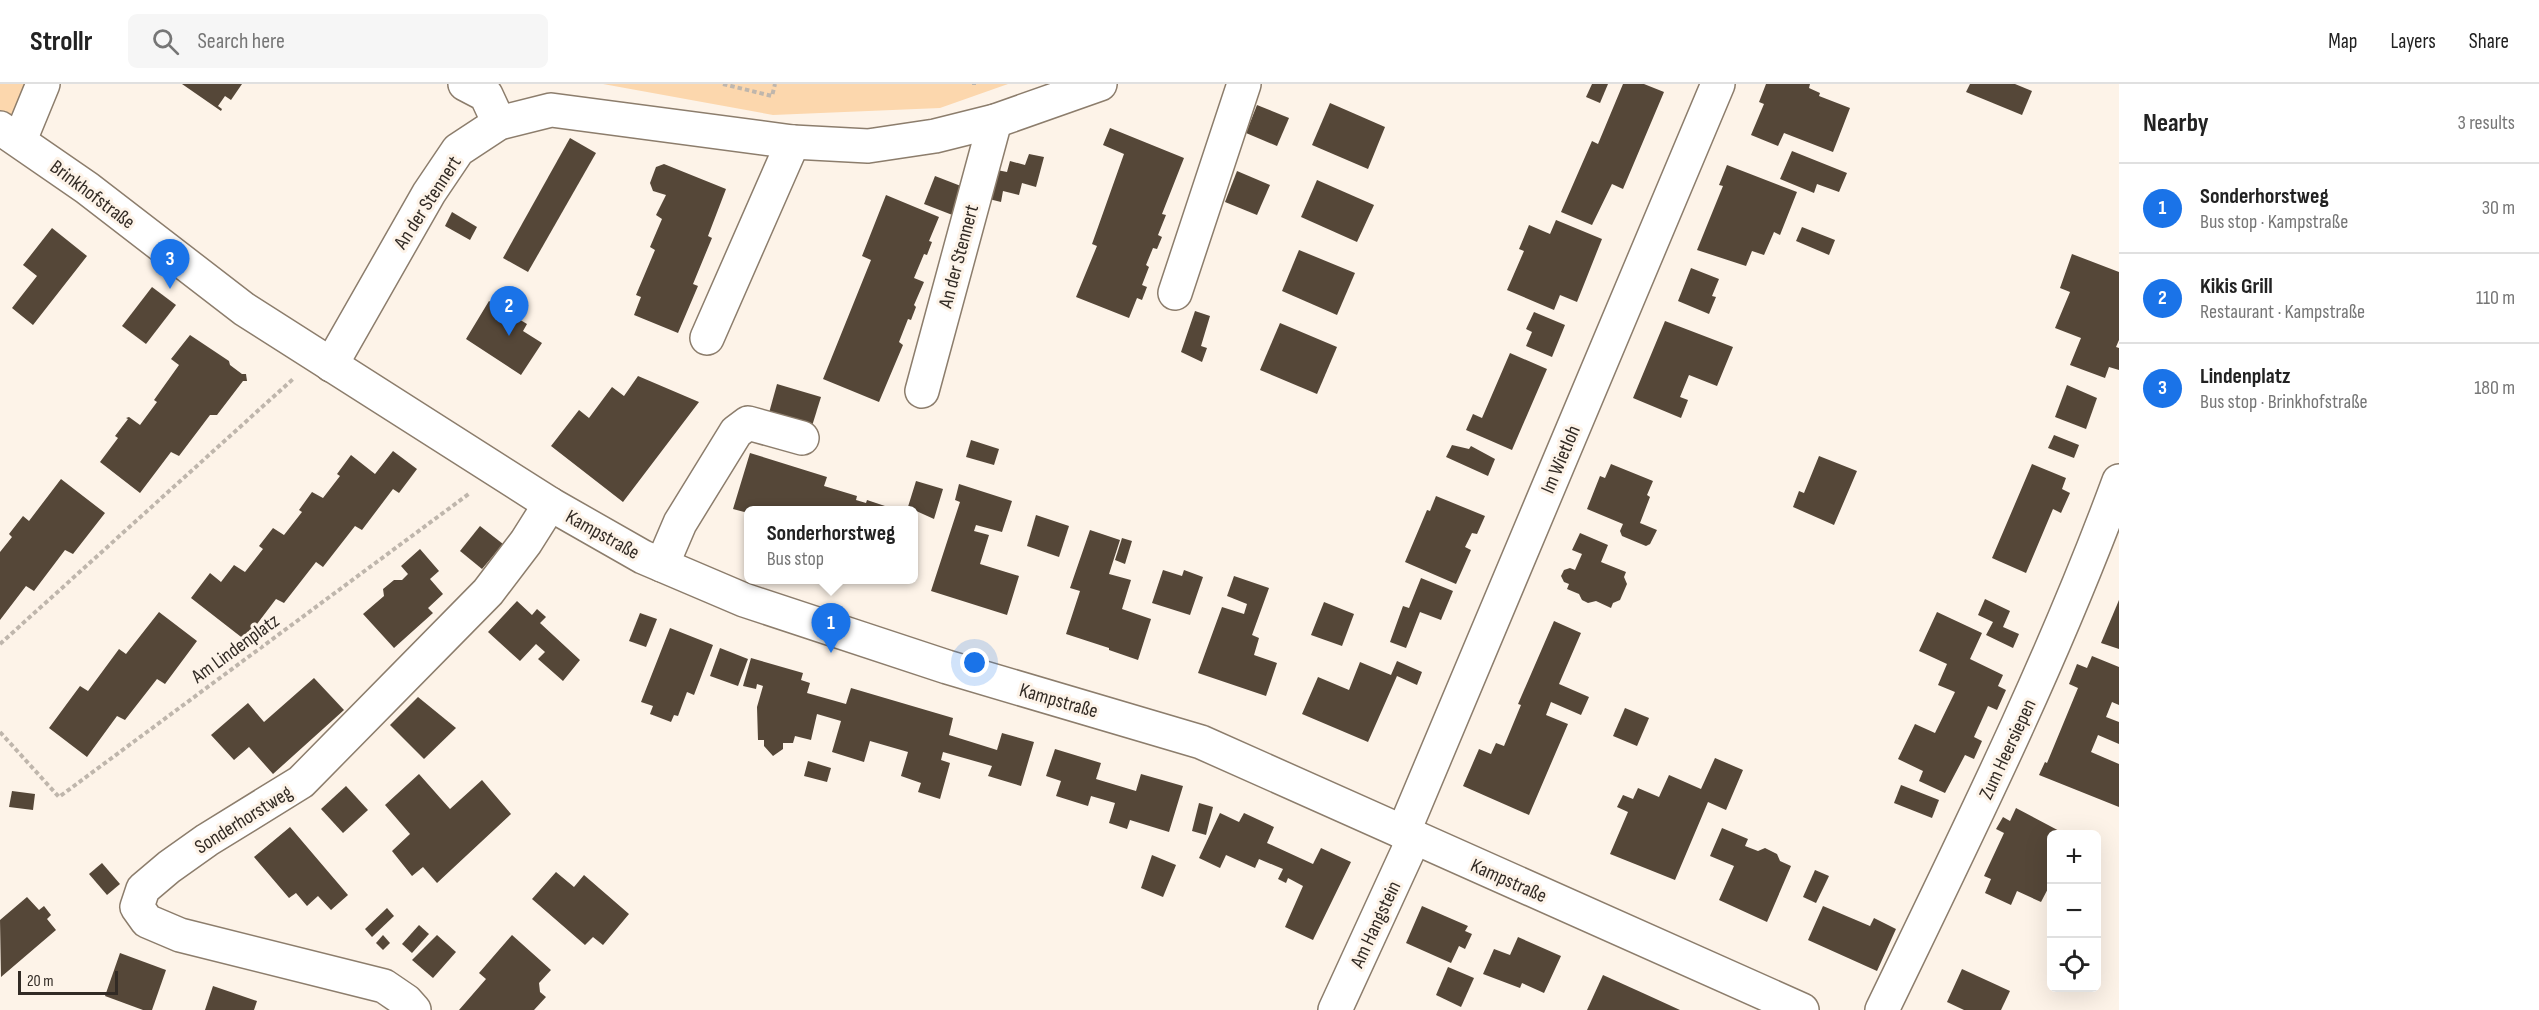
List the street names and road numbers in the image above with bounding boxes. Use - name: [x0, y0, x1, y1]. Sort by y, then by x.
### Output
- street label: An der Stennert: [388, 152, 467, 254]
- street label: Brinkhofstraße: [45, 155, 140, 234]
- street label: An der Stennert: [933, 202, 984, 311]
- street label: Im Wietloh: [1536, 422, 1586, 497]
- street label: Kampstraße: [561, 505, 644, 565]
- street label: Am Lindenplatz: [186, 609, 284, 689]
- street label: Kampstraße: [1017, 678, 1101, 724]
- street label: Zum Heersiepen: [1974, 695, 2042, 803]
- street label: Sonderhorstweg: [190, 780, 297, 859]
- street label: Kampstraße: [1467, 854, 1550, 908]
- street label: Am Hangstein: [1345, 877, 1406, 972]

